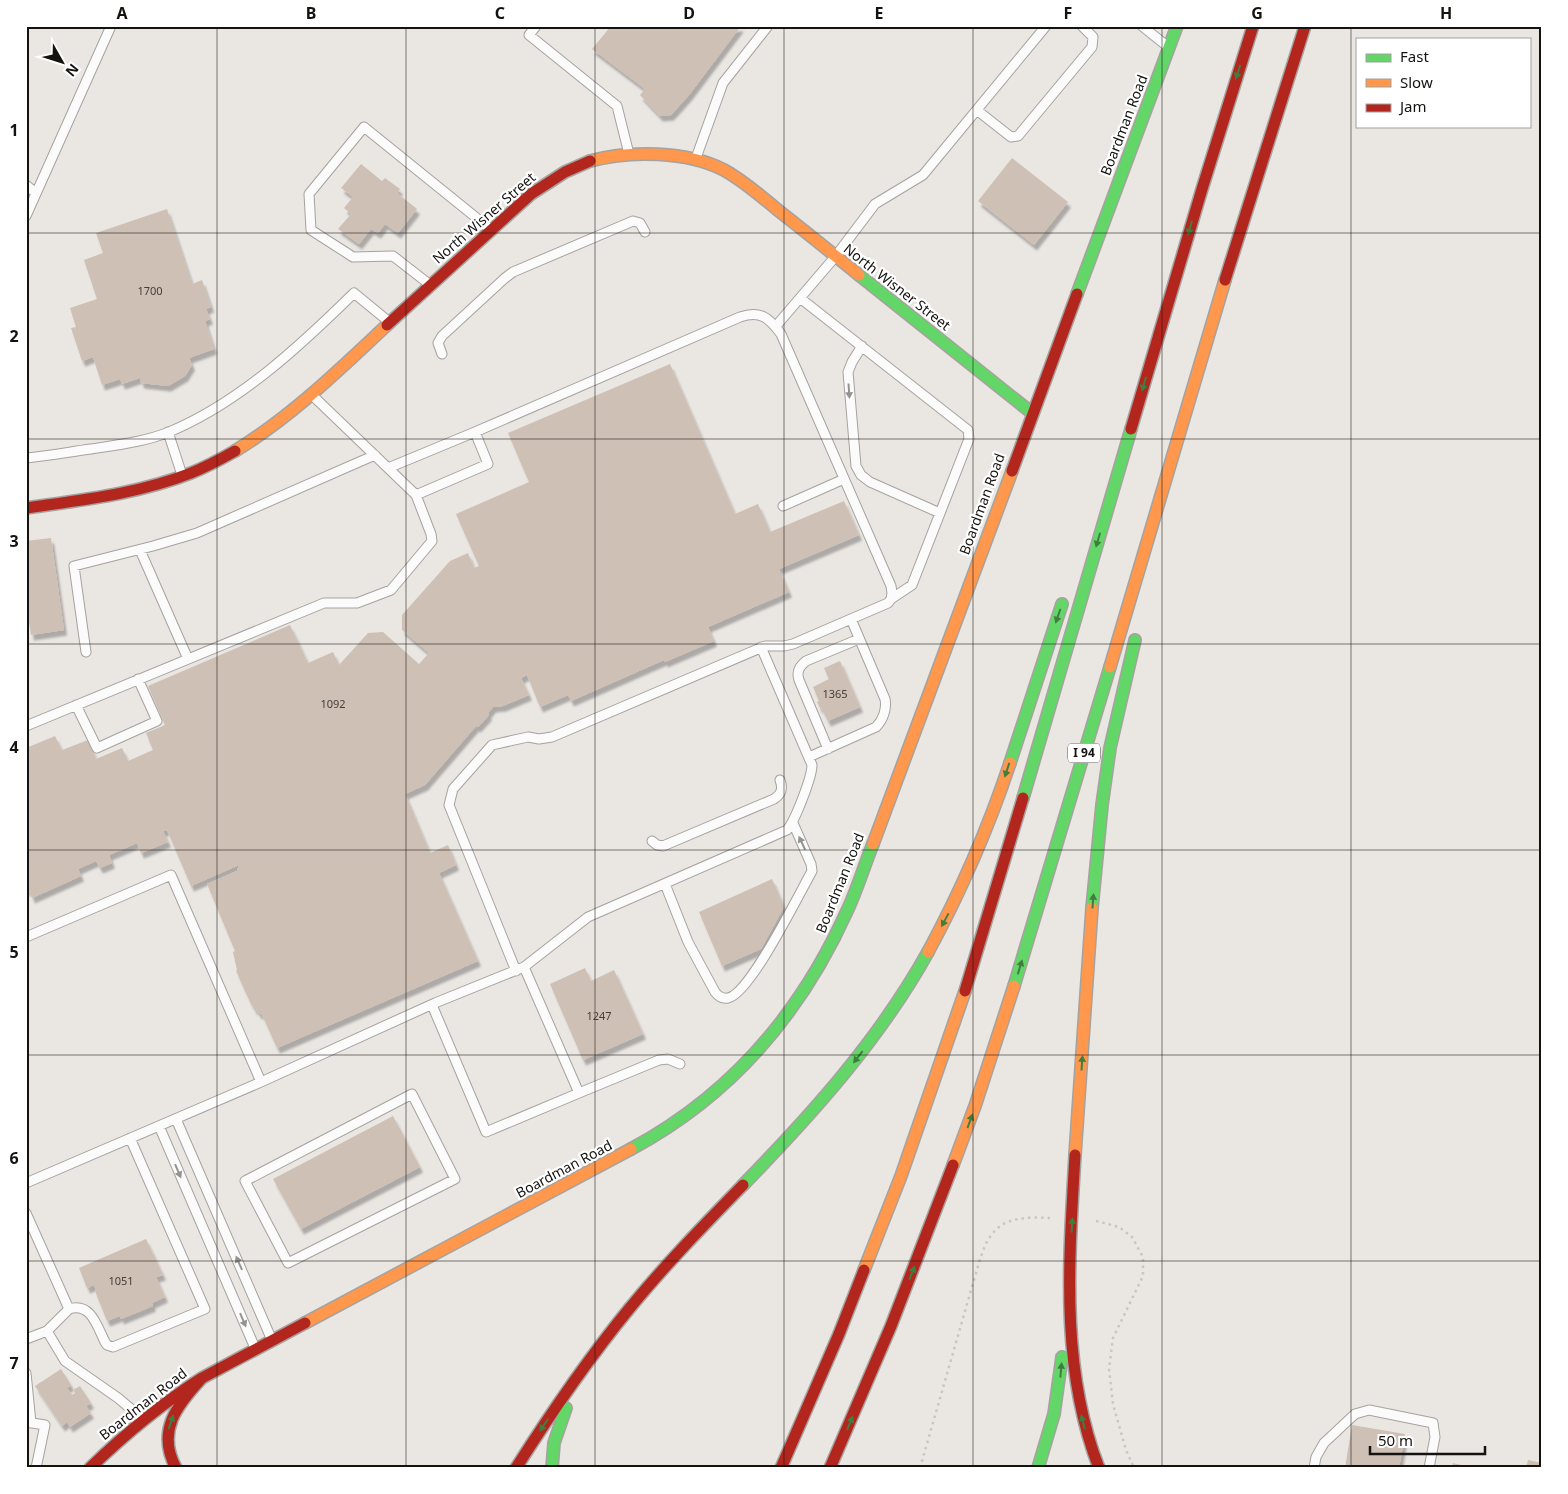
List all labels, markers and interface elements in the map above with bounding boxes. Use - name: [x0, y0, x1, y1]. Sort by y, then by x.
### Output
- text: A: [116, 2, 128, 24]
- text: B: [306, 2, 316, 24]
- text: C: [495, 2, 505, 24]
- text: D: [683, 2, 695, 24]
- text: E: [875, 2, 884, 24]
- text: F: [1064, 2, 1072, 24]
- text: G: [1251, 2, 1263, 24]
- text: H: [1440, 2, 1452, 24]
- north arrow: [38, 38, 88, 88]
- legend: [1356, 38, 1530, 128]
- text: Fast: [1400, 46, 1429, 66]
- text: N: [62, 60, 83, 81]
- one-way arrow: [1233, 65, 1241, 80]
- street label: Boardman Road: [1096, 72, 1151, 178]
- text: Slow: [1400, 72, 1433, 92]
- text: Jam: [1398, 96, 1427, 116]
- text: 1: [9, 119, 19, 141]
- street label: North Wisner Street: [428, 168, 539, 268]
- one-way arrow: [1186, 220, 1194, 235]
- street label: North Wisner Street: [840, 239, 955, 334]
- house number: 1700: [137, 283, 163, 298]
- text: 2: [9, 325, 19, 347]
- one-way arrow: [1140, 376, 1148, 391]
- one-way arrow: [846, 384, 854, 400]
- street label: Boardman Road: [954, 451, 1009, 557]
- text: 3: [9, 530, 19, 552]
- one-way arrow: [1094, 532, 1102, 547]
- one-way arrow: [1053, 609, 1061, 624]
- house number: 1365: [822, 686, 848, 701]
- house number: 1092: [320, 696, 346, 711]
- text: 4: [9, 736, 19, 758]
- road number: I 94: [1068, 744, 1100, 762]
- one-way arrow: [1003, 763, 1010, 778]
- street label: Boardman Road: [811, 830, 868, 936]
- one-way arrow: [798, 836, 806, 850]
- one-way arrow: [1089, 893, 1097, 909]
- one-way arrow: [941, 913, 949, 927]
- text: 5: [9, 941, 19, 963]
- one-way arrow: [1017, 959, 1025, 974]
- house number: 1247: [586, 1008, 612, 1023]
- one-way arrow: [853, 1050, 863, 1064]
- one-way arrow: [1078, 1055, 1086, 1071]
- one-way arrow: [966, 1113, 974, 1128]
- street label: Boardman Road: [512, 1135, 615, 1202]
- text: 6: [9, 1147, 19, 1169]
- one-way arrow: [175, 1164, 183, 1178]
- one-way arrow: [1068, 1217, 1076, 1233]
- one-way arrow: [234, 1256, 242, 1270]
- one-way arrow: [908, 1265, 916, 1280]
- house number: 1051: [108, 1273, 134, 1288]
- one-way arrow: [239, 1313, 247, 1327]
- text: 7: [9, 1352, 19, 1374]
- one-way arrow: [1057, 1361, 1065, 1377]
- street label: Boardman Road: [95, 1363, 190, 1444]
- one-way arrow: [167, 1414, 175, 1429]
- one-way arrow: [1079, 1414, 1087, 1429]
- one-way arrow: [847, 1416, 855, 1430]
- one-way arrow: [539, 1418, 549, 1432]
- scale bar: [1370, 1424, 1486, 1456]
- text: 50 m: [1378, 1430, 1413, 1450]

